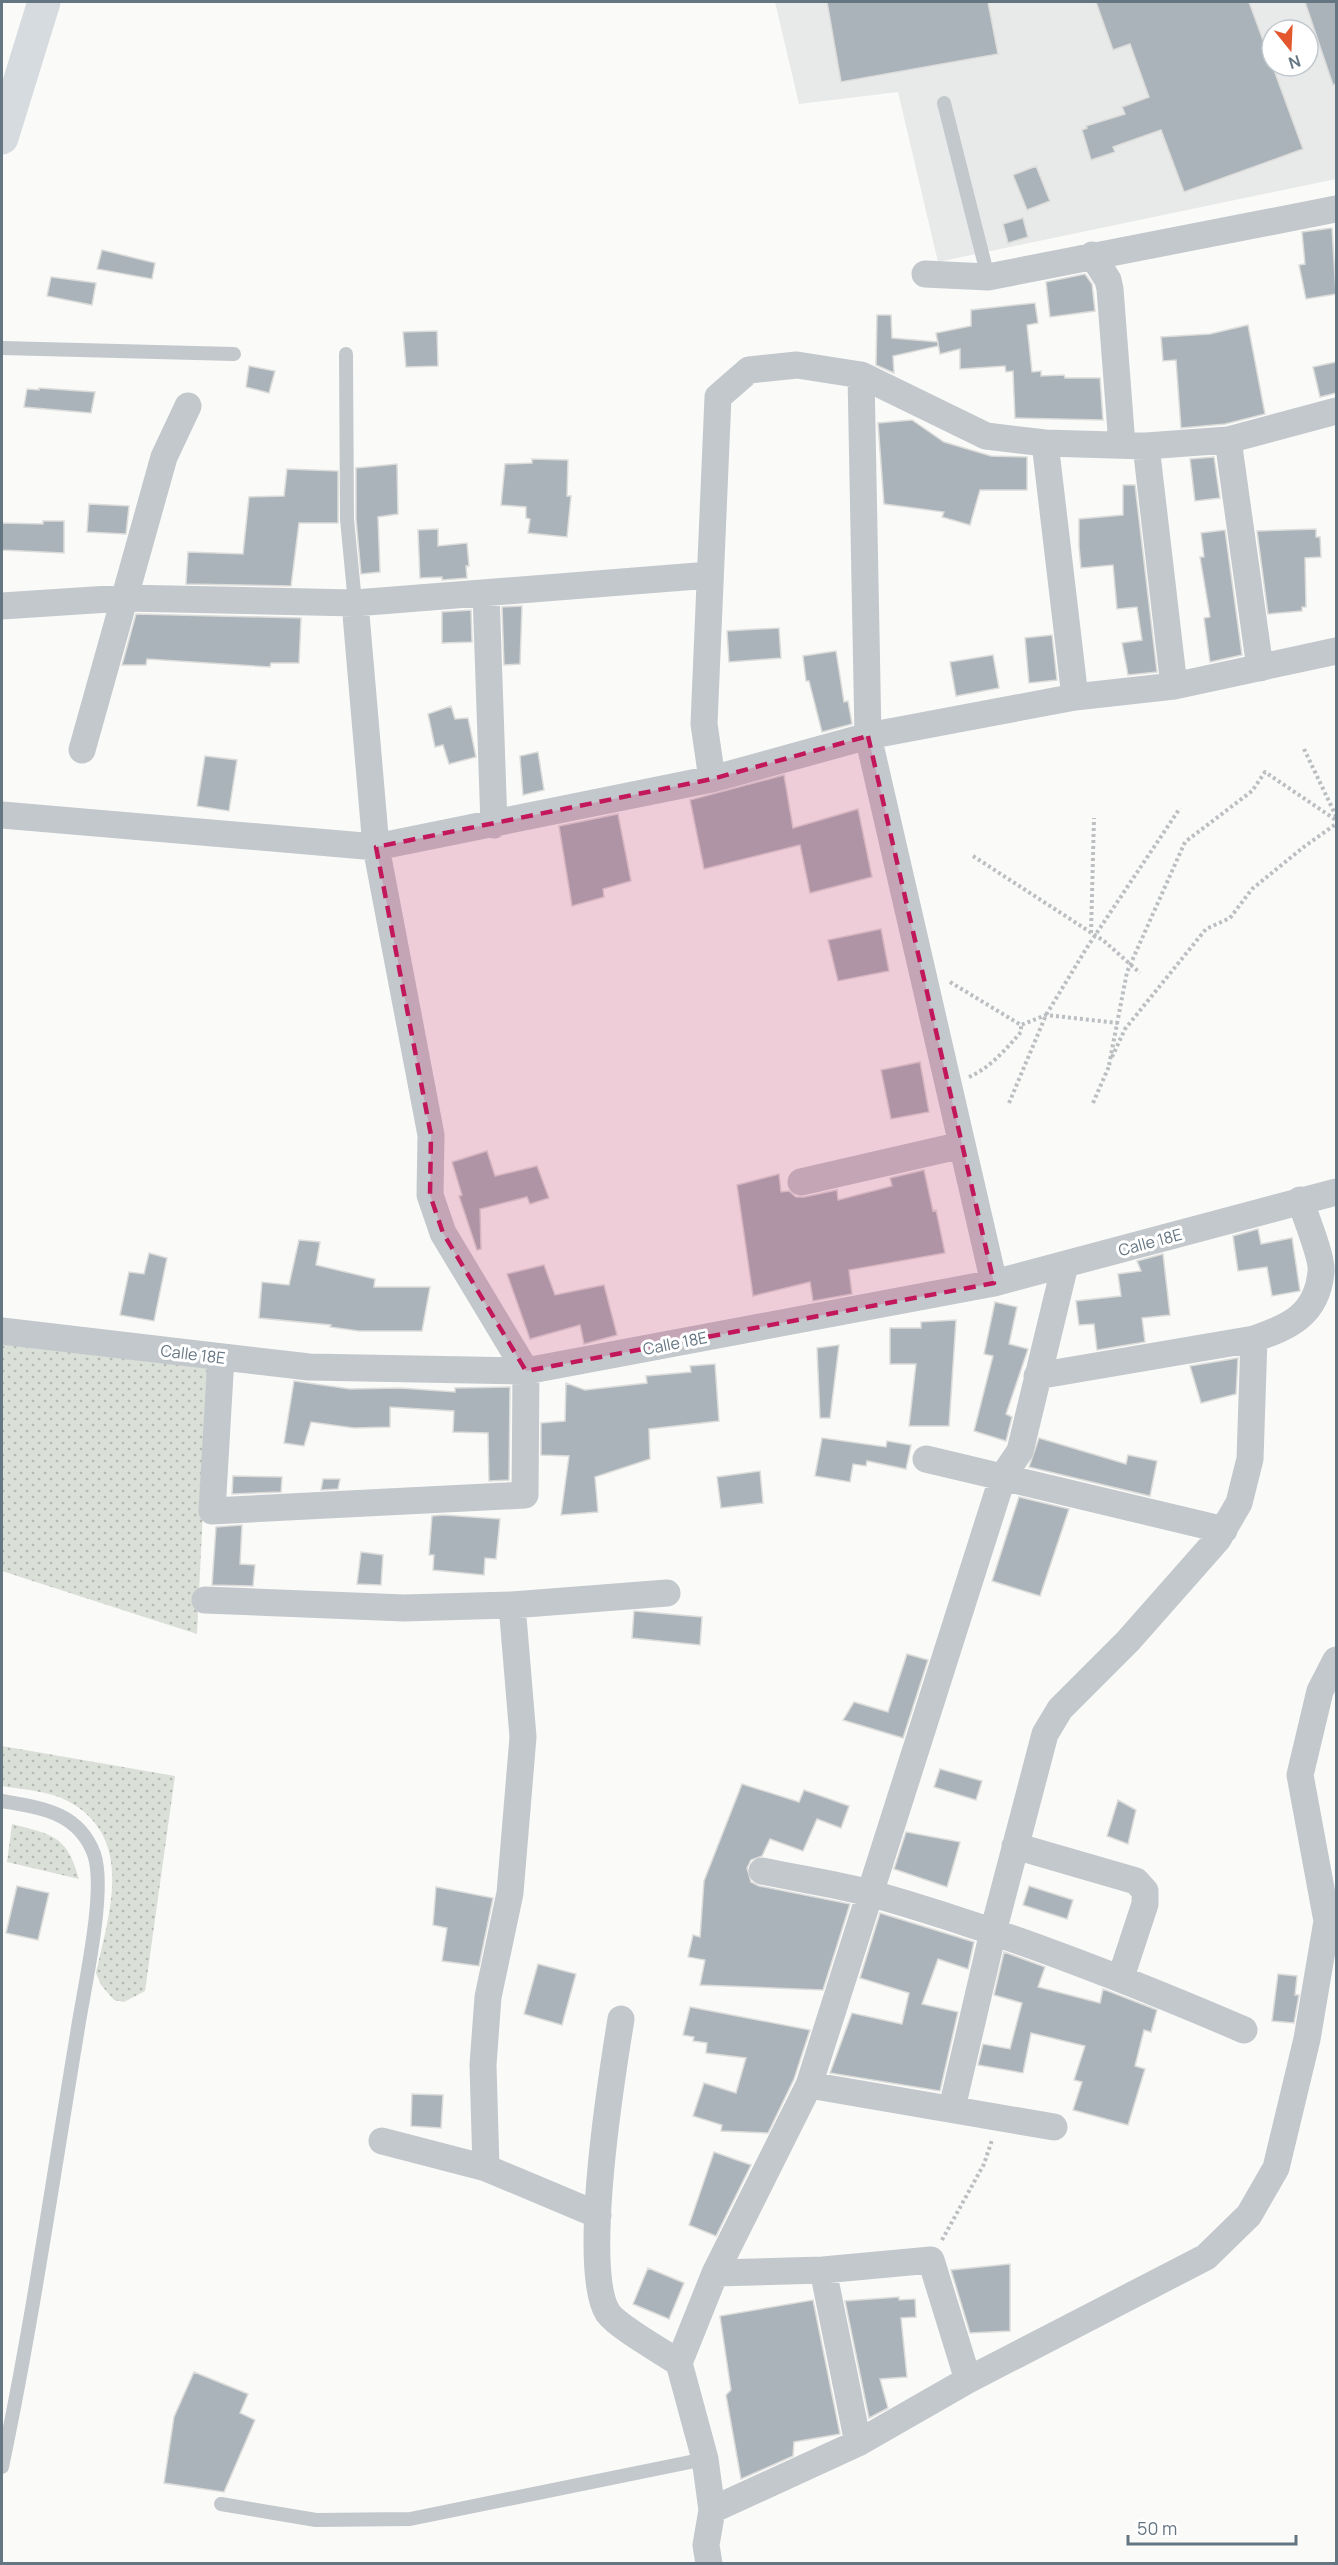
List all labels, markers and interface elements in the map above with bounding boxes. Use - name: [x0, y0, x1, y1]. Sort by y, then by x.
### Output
- north arrow: [1260, 18, 1320, 78]
- text: N: [1286, 50, 1304, 75]
- street label: Calle 18E: [1116, 1223, 1184, 1261]
- street label: Calle 18E: [641, 1326, 709, 1360]
- street label: Calle 18E: [159, 1339, 227, 1369]
- scale bar: [1128, 2508, 1296, 2546]
- text: 50 m: [1137, 2516, 1177, 2540]

